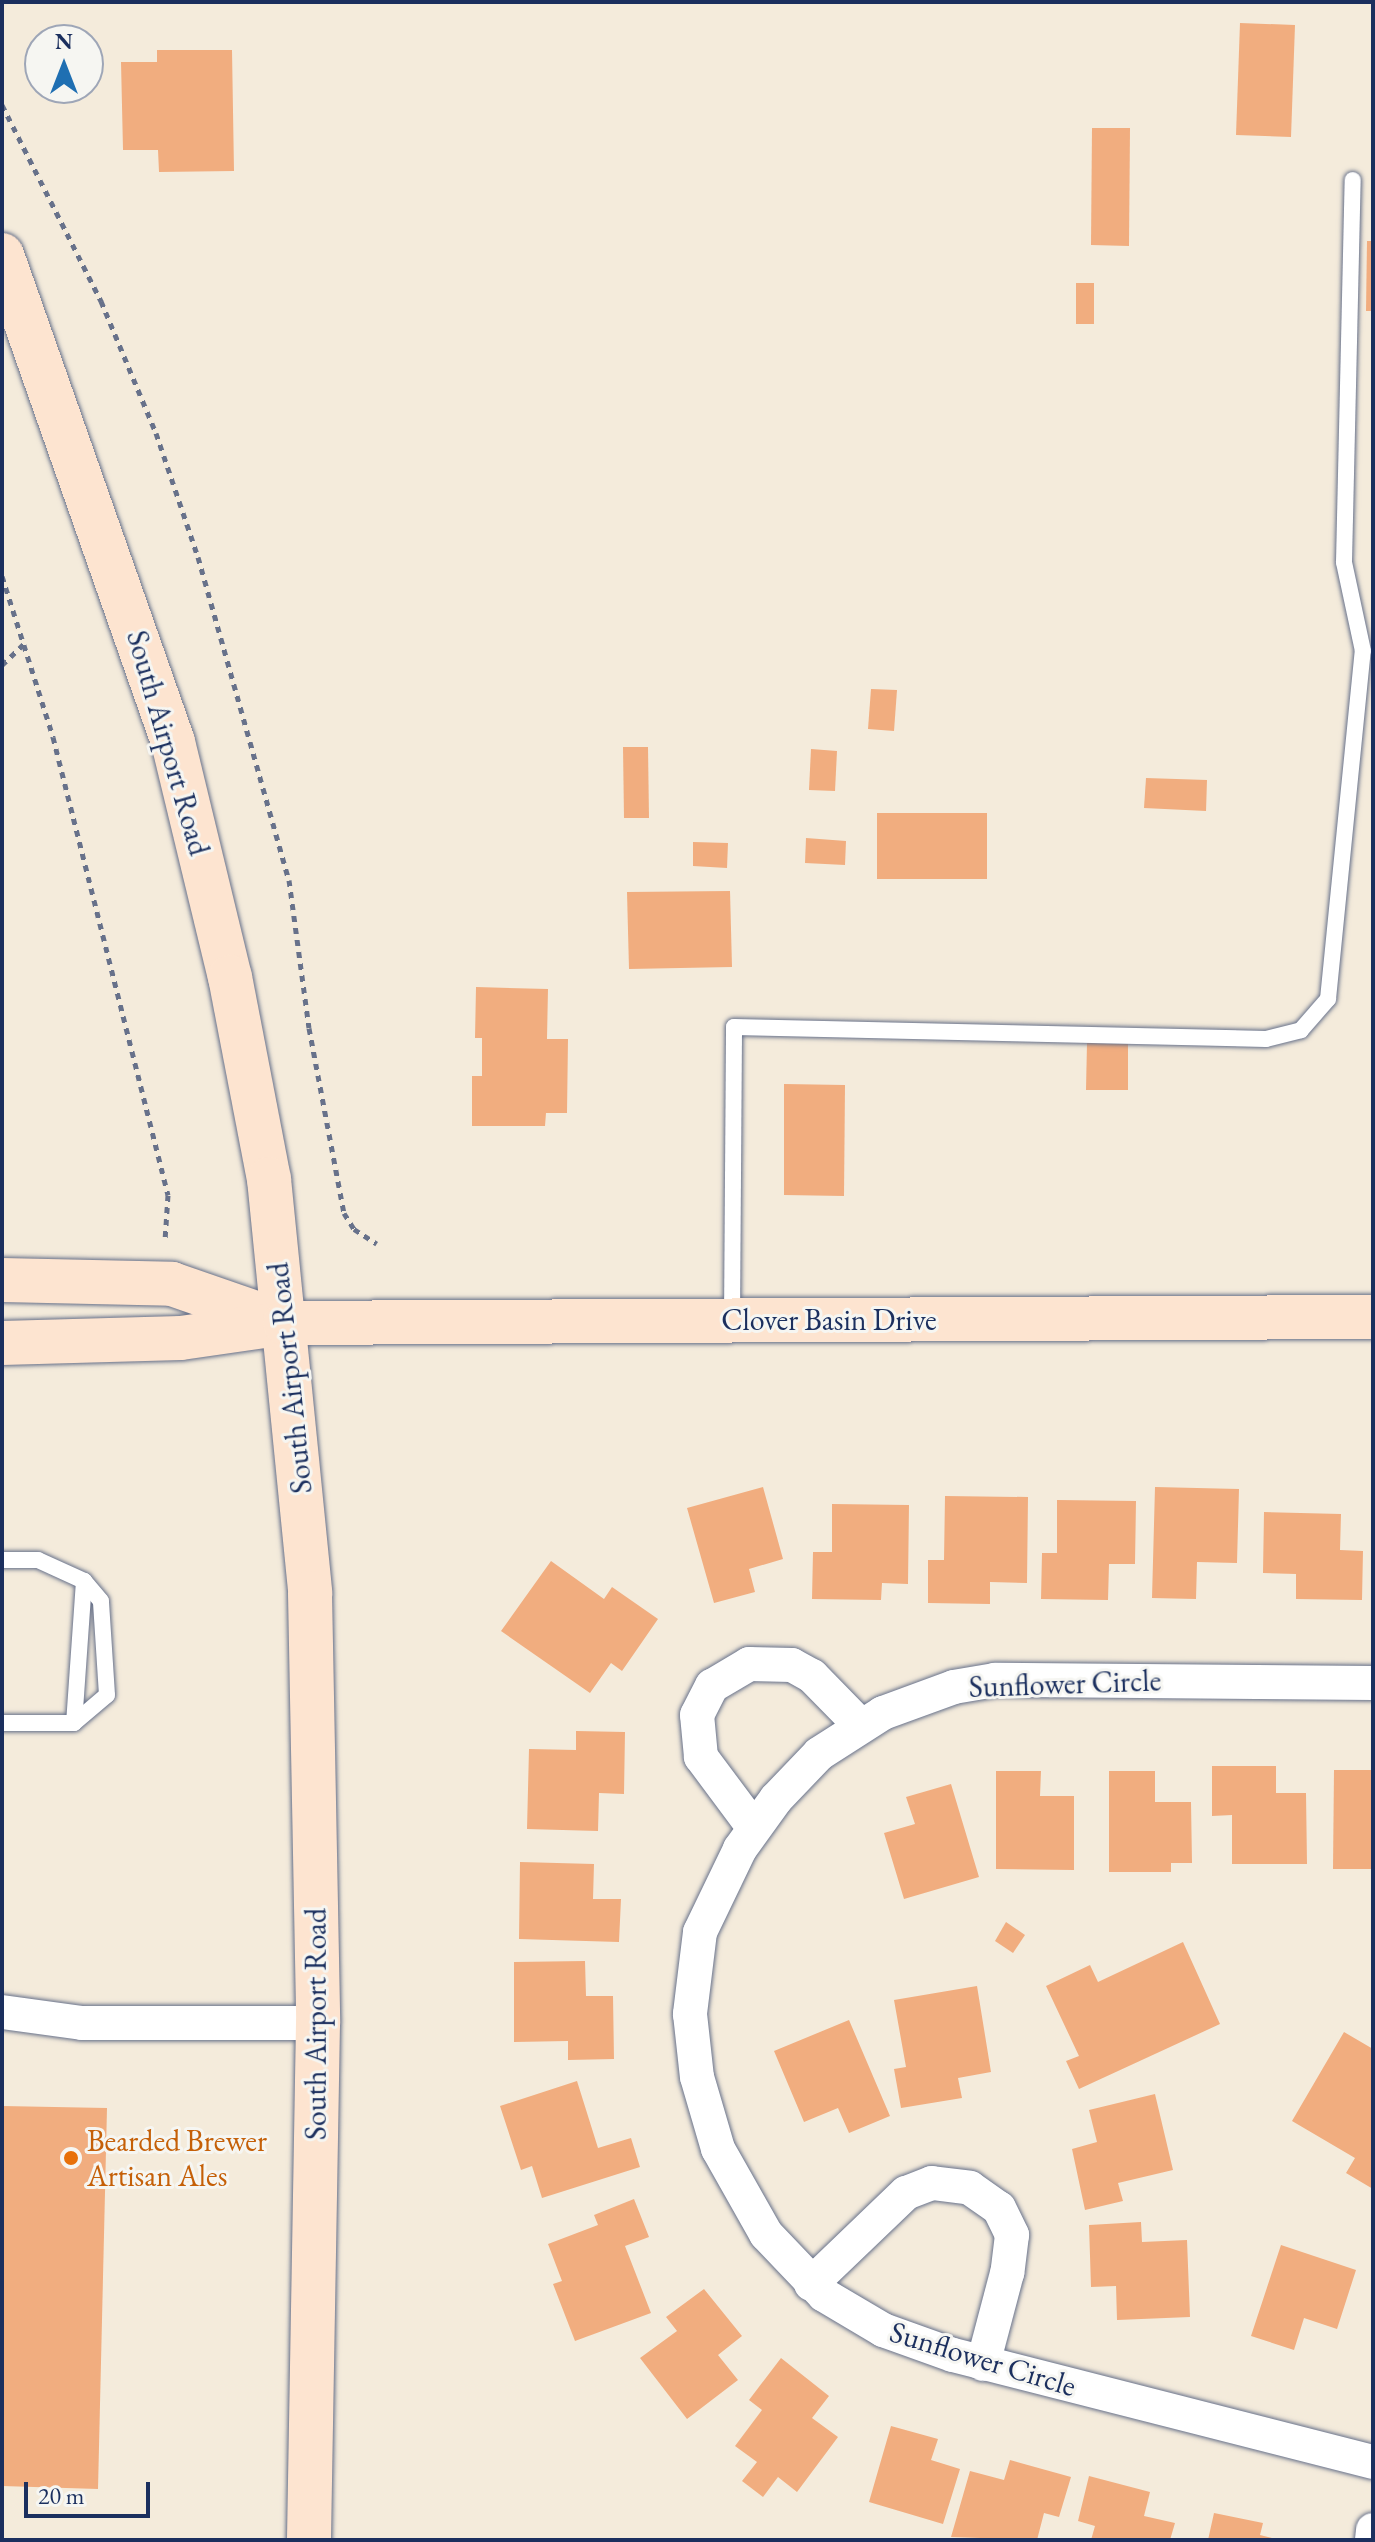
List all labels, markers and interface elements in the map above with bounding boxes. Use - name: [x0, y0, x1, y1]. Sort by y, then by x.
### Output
- north arrow: [24, 24, 104, 104]
- text: N: [55, 27, 73, 56]
- street label: South Airport Road: [119, 626, 217, 860]
- street label: South Airport Road: [260, 1261, 320, 1495]
- street label: Clover Basin Drive: [721, 1302, 937, 1338]
- street label: Sunflower Circle: [968, 1663, 1162, 1705]
- street label: South Airport Road: [298, 1908, 334, 2140]
- place label: Bearded Brewer Artisan Ales: [87, 2123, 267, 2194]
- marker: Bearded Brewer Artisan Ales: [62, 2149, 80, 2167]
- street label: Sunflower Circle: [886, 2314, 1080, 2404]
- scale bar: [28, 2466, 154, 2516]
- text: 20 m: [38, 2480, 85, 2511]

